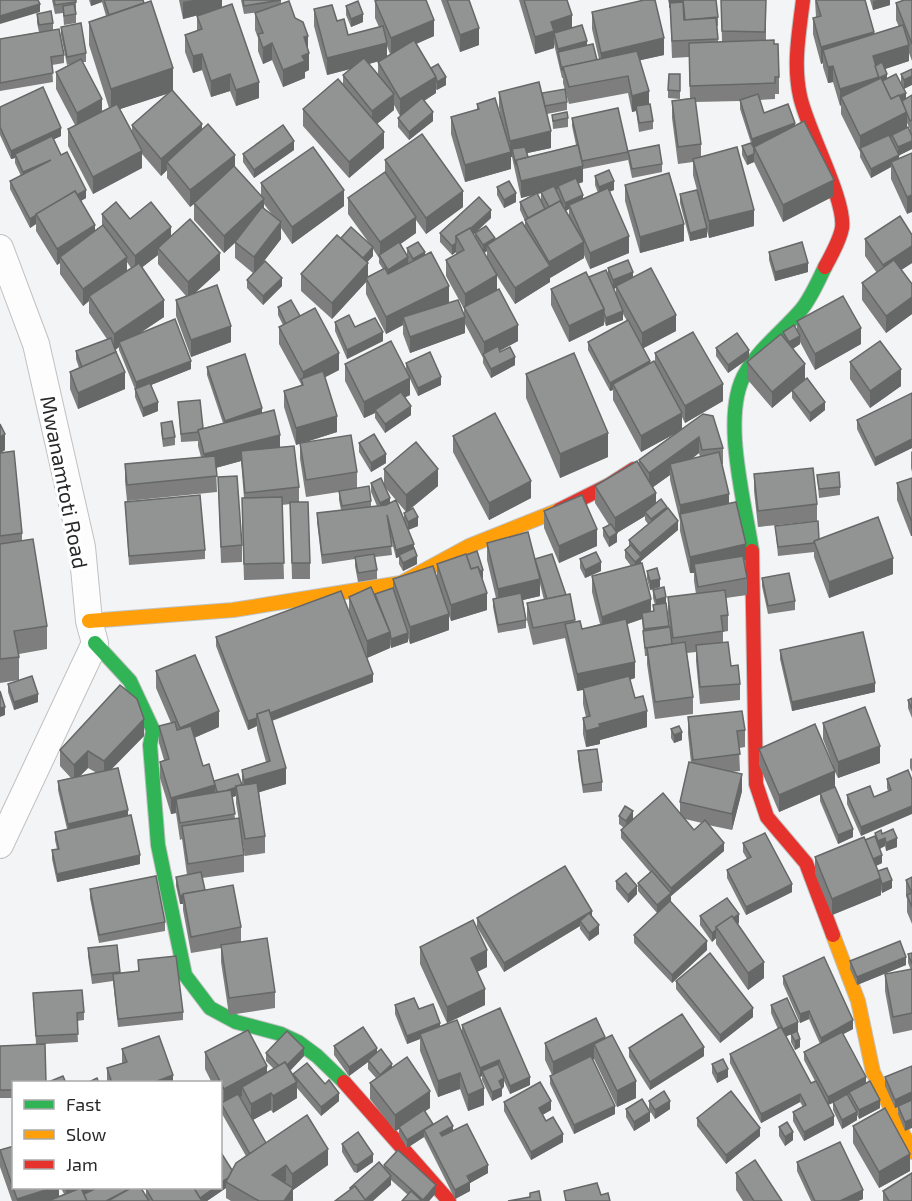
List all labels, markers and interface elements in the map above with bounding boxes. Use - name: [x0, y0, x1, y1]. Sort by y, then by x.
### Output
- street label: Mwanamtoti Road: [36, 393, 94, 571]
- legend: [12, 1081, 222, 1189]
- text: Fast: [66, 1093, 101, 1115]
- text: Slow: [66, 1123, 107, 1145]
- text: Jam: [66, 1153, 98, 1175]

